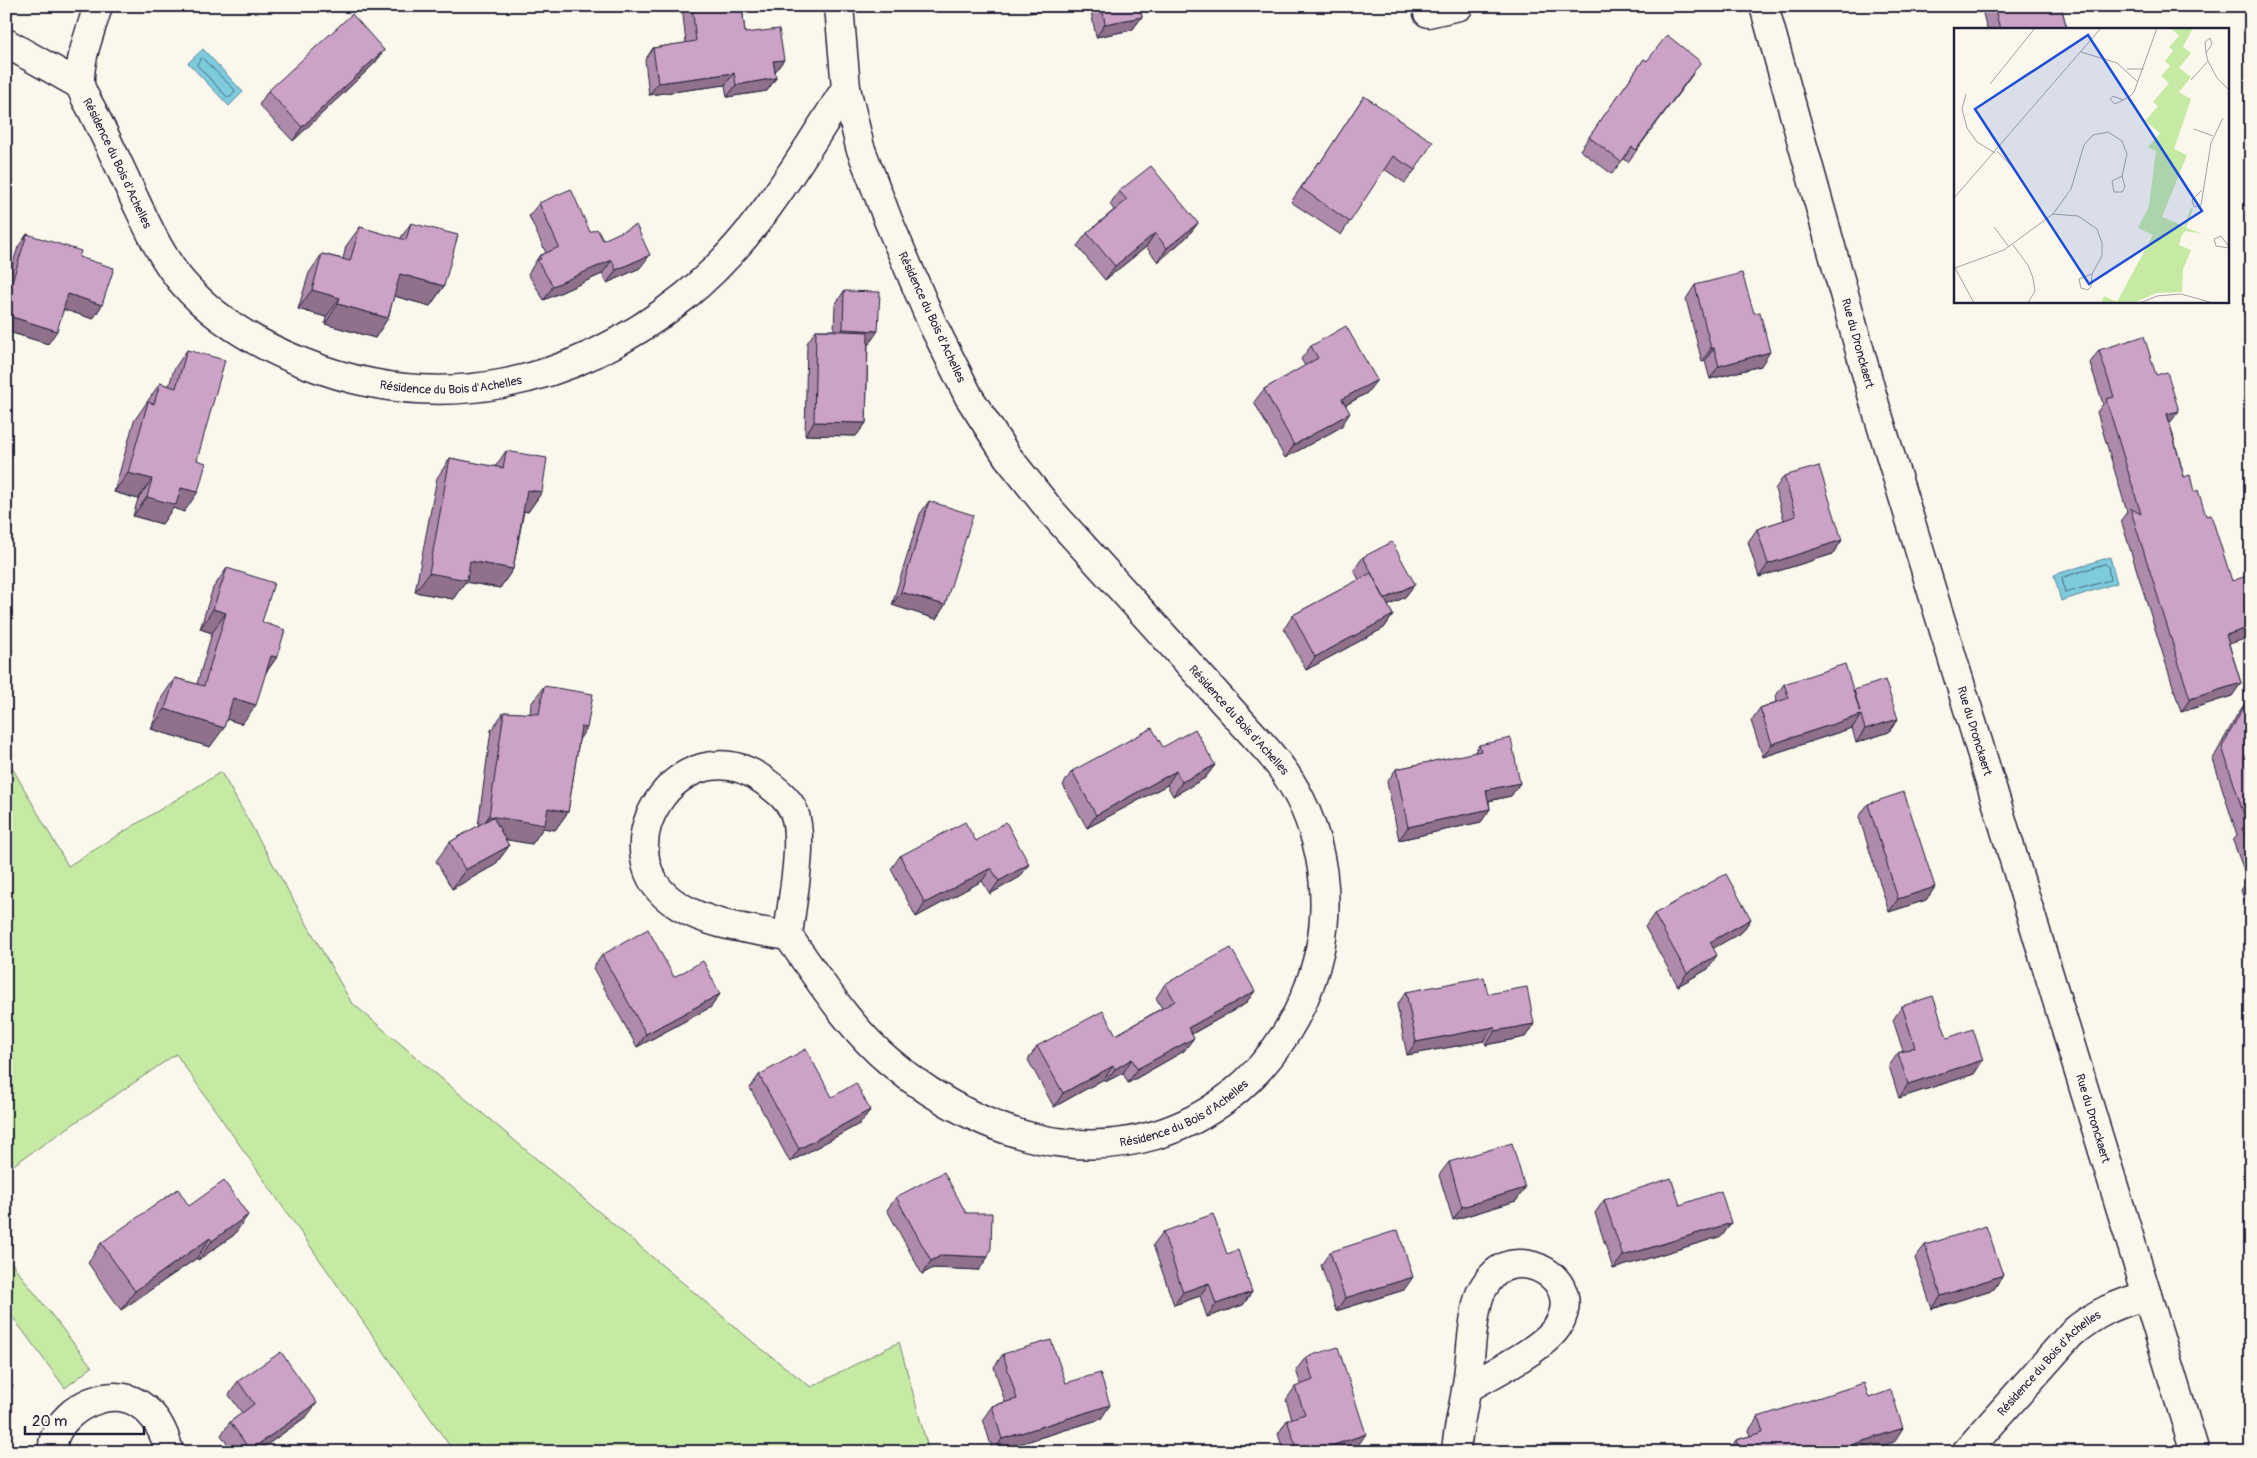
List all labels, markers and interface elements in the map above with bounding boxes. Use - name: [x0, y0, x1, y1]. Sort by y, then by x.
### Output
- inset map: [1954, 28, 2230, 302]
- street label: Résidence du Bois d'Achelles: [79, 96, 155, 232]
- street label: Résidence du Bois d'Achelles: [895, 249, 969, 386]
- street label: Rue du Dronckaert: [1838, 297, 1877, 390]
- street label: Résidence du Bois d'Achelles: [379, 373, 524, 398]
- street label: Résidence du Bois d'Achelles: [1185, 662, 1292, 779]
- street label: Rue du Dronckaert: [1953, 685, 1995, 778]
- street label: Rue du Dronckaert: [2072, 1072, 2113, 1165]
- street label: Résidence du Bois d'Achelles: [1119, 1076, 1252, 1151]
- street label: Résidence du Bois d'Achelles: [1994, 1307, 2104, 1419]
- scale bar: [25, 1403, 144, 1435]
- text: 20 m: [32, 1412, 67, 1431]

